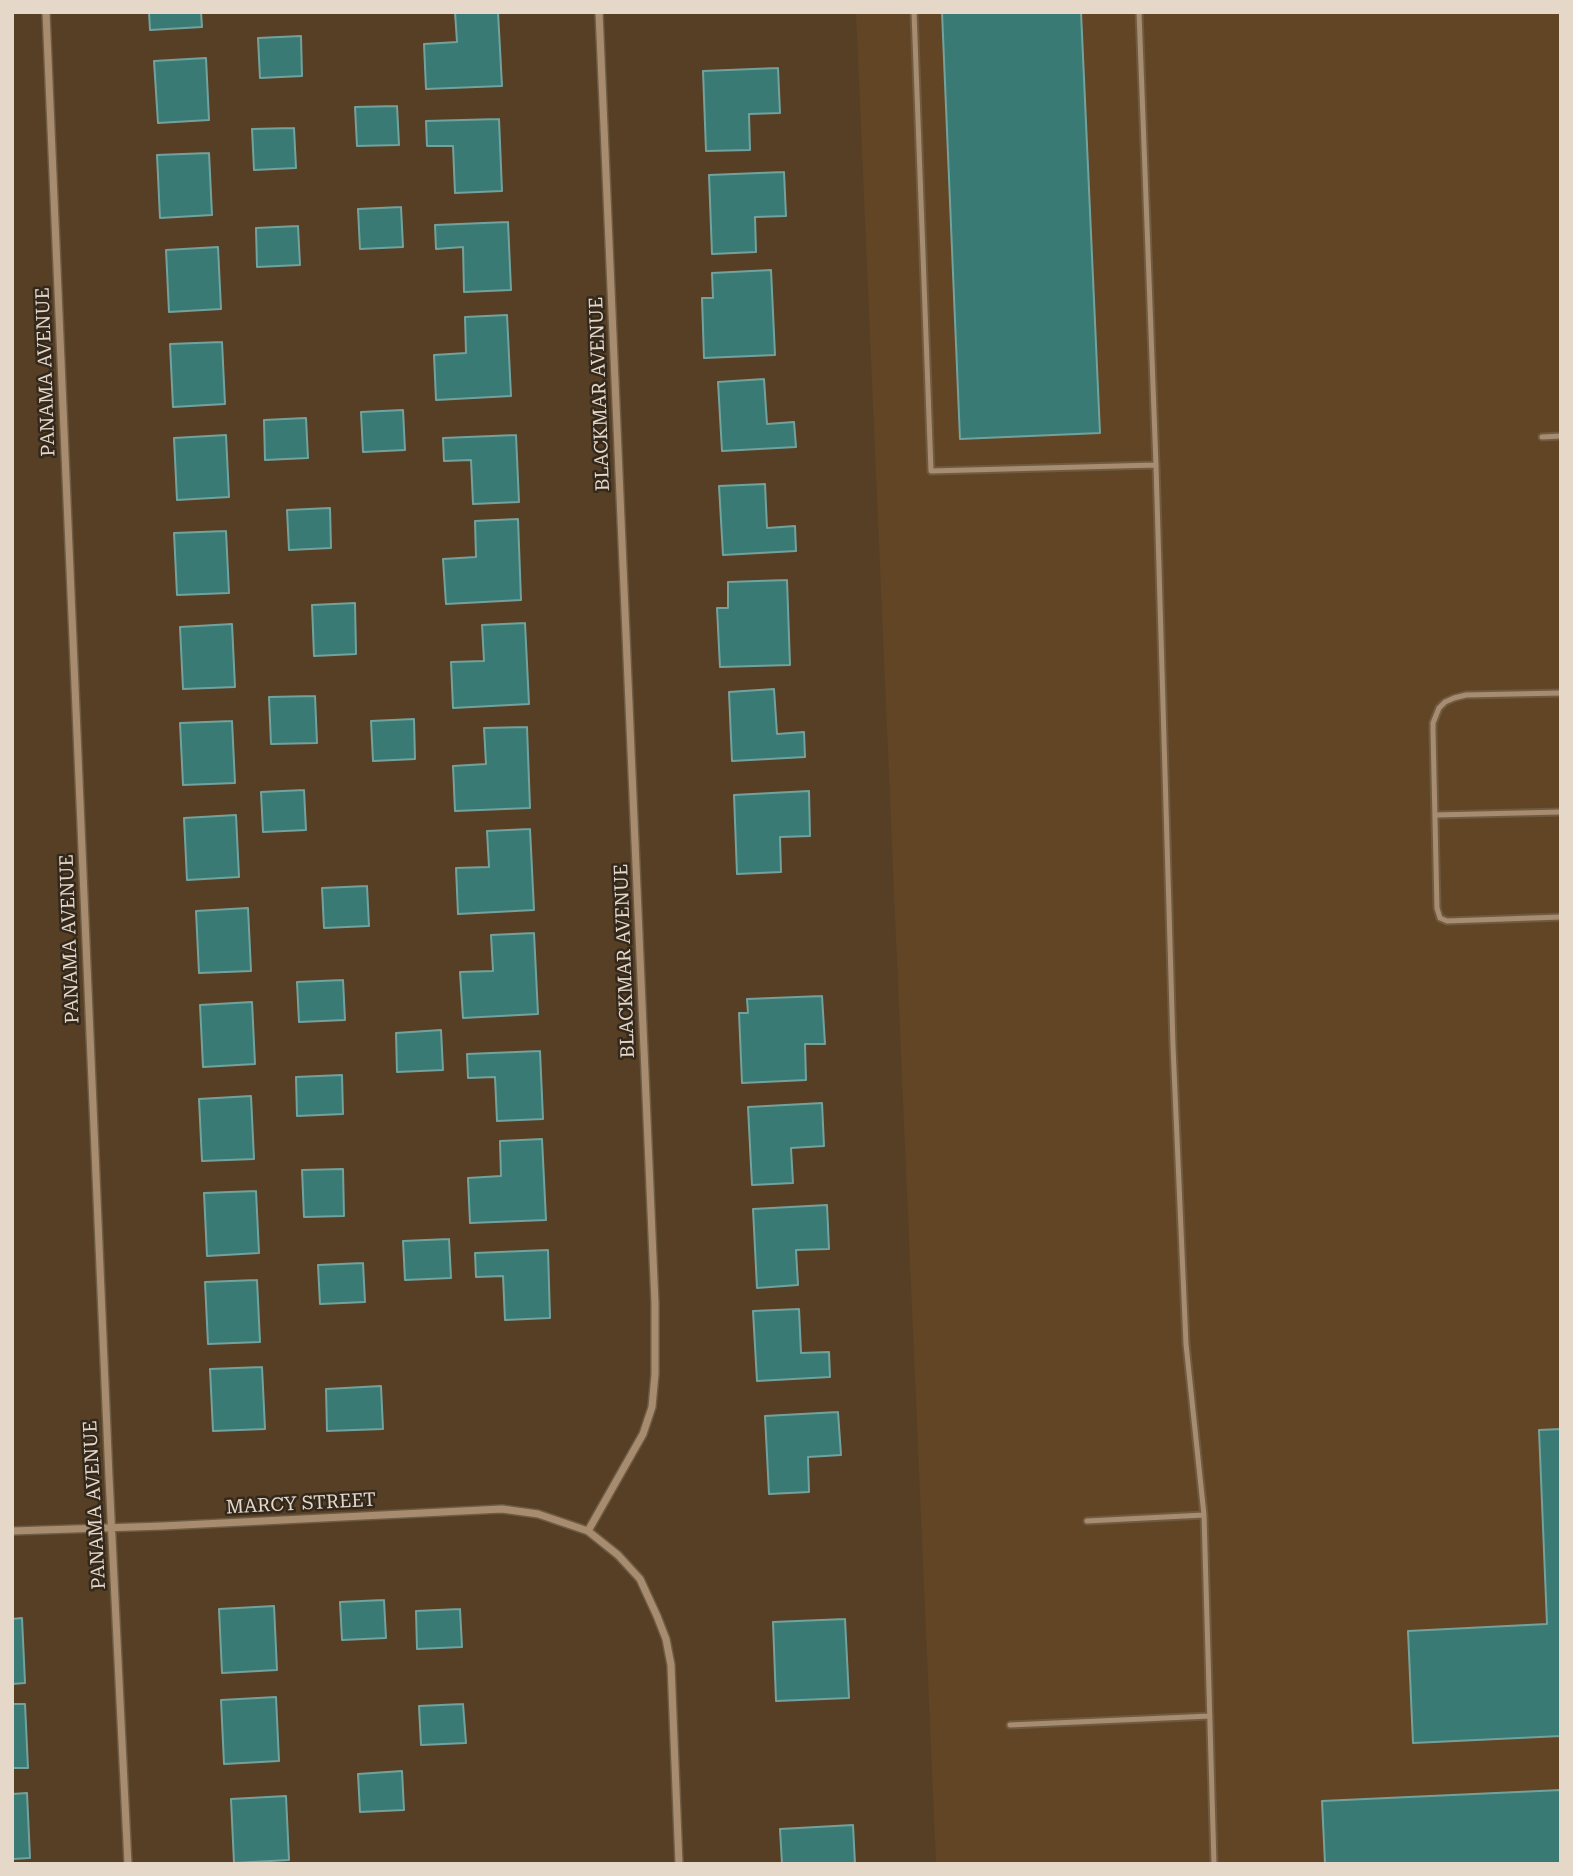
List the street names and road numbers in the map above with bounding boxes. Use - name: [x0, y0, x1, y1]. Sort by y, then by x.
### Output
- street label: PANAMA AVENUE: [32, 287, 60, 457]
- street label: BLACKMAR AVENUE: [585, 296, 615, 492]
- street label: PANAMA AVENUE: [56, 854, 84, 1024]
- street label: BLACKMAR AVENUE: [610, 863, 640, 1059]
- street label: PANAMA AVENUE: [79, 1420, 111, 1590]
- street label: MARCY STREET: [225, 1489, 377, 1519]

